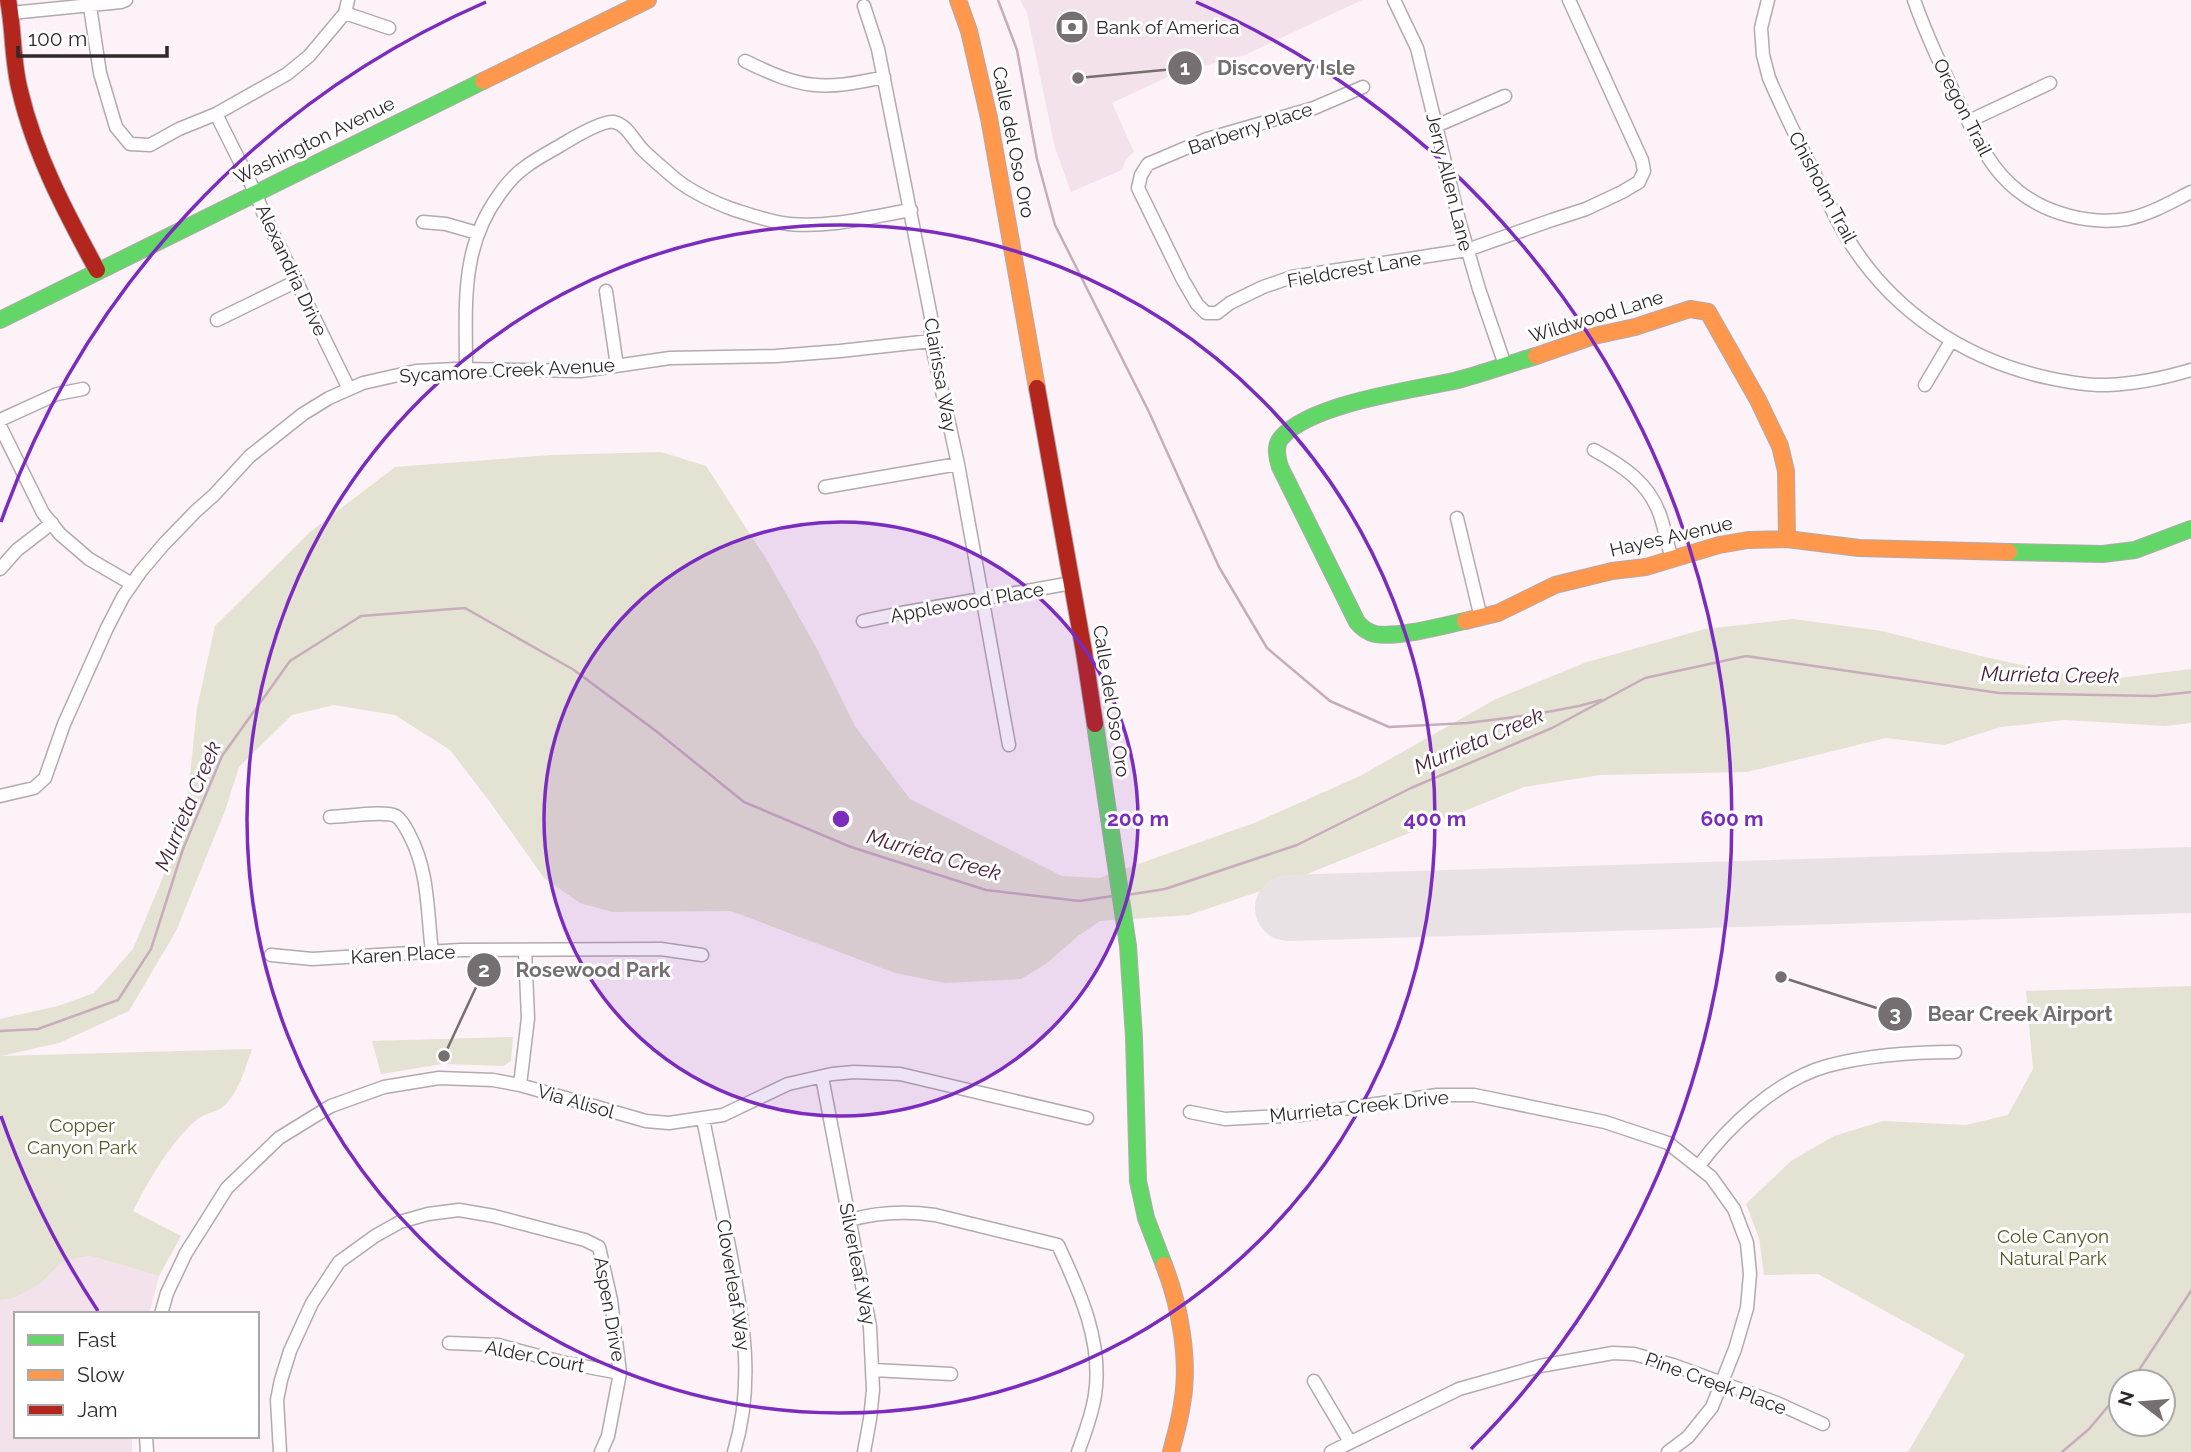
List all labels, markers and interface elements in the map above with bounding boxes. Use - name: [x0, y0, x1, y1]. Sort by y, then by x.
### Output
- bank icon: Bank of America: [1053, 8, 1091, 46]
- scale bar: [18, 14, 166, 58]
- place label: Bank of America: [1096, 16, 1239, 38]
- text: 100 m: [28, 26, 87, 51]
- callout: Discovery Isle: [1168, 47, 1370, 89]
- text: 1: [1180, 55, 1190, 80]
- text: Discovery Isle: [1217, 55, 1356, 80]
- street label: Oregon Trail: [1929, 55, 1997, 160]
- street label: Calle del Oso Oro: [989, 65, 1039, 219]
- street label: Washington Avenue: [230, 92, 398, 188]
- street label: Barberry Place: [1185, 98, 1315, 158]
- street label: Jerry Allen Lane: [1422, 111, 1478, 253]
- street label: Chisholm Trail: [1784, 128, 1862, 247]
- street label: Alexandria Drive: [252, 201, 332, 339]
- street label: Fieldcrest Lane: [1285, 246, 1423, 292]
- street label: Wildwood Lane: [1526, 285, 1666, 347]
- street label: Clairissa Way: [920, 316, 962, 434]
- street label: Sycamore Creek Avenue: [399, 353, 615, 387]
- street label: Hayes Avenue: [1608, 511, 1734, 561]
- street label: Applewood Place: [888, 578, 1046, 626]
- street label: Calle del Oso Oro: [1089, 623, 1135, 779]
- water label: Murrieta Creek: [1981, 661, 2119, 688]
- water label: Murrieta Creek: [1410, 702, 1547, 779]
- water label: Murrieta Creek: [149, 737, 226, 874]
- text: 200 m: [1107, 806, 1169, 831]
- text: 400 m: [1404, 806, 1466, 831]
- text: 600 m: [1700, 806, 1764, 831]
- centre of rings: [829, 807, 853, 831]
- water label: Murrieta Creek: [864, 823, 1004, 886]
- street label: Karen Place: [350, 940, 456, 968]
- callout: Rosewood Park: [467, 949, 685, 991]
- text: 2: [478, 957, 490, 982]
- text: Rosewood Park: [515, 957, 671, 982]
- callout: Bear Creek Airport: [1878, 993, 2127, 1035]
- text: 3: [1889, 1001, 1901, 1026]
- text: Bear Creek Airport: [1927, 1001, 2113, 1026]
- street label: Via Alisol: [535, 1079, 618, 1123]
- street label: Murrieta Creek Drive: [1268, 1086, 1450, 1126]
- park label: Copper Canyon Park: [27, 1114, 137, 1158]
- street label: Silverleaf Way: [835, 1201, 881, 1327]
- street label: Cloverleaf Way: [713, 1218, 755, 1352]
- park label: Cole Canyon Natural Park: [1997, 1225, 2109, 1269]
- street label: Aspen Drive: [590, 1255, 630, 1363]
- legend: [14, 1312, 259, 1438]
- text: Fast: [77, 1327, 117, 1352]
- street label: Alder Court: [483, 1336, 587, 1377]
- street label: Pine Creek Place: [1642, 1347, 1790, 1419]
- text: Slow: [77, 1362, 125, 1387]
- north arrow: [2107, 1368, 2177, 1438]
- text: N: [2113, 1388, 2138, 1408]
- text: Jam: [77, 1397, 118, 1422]

